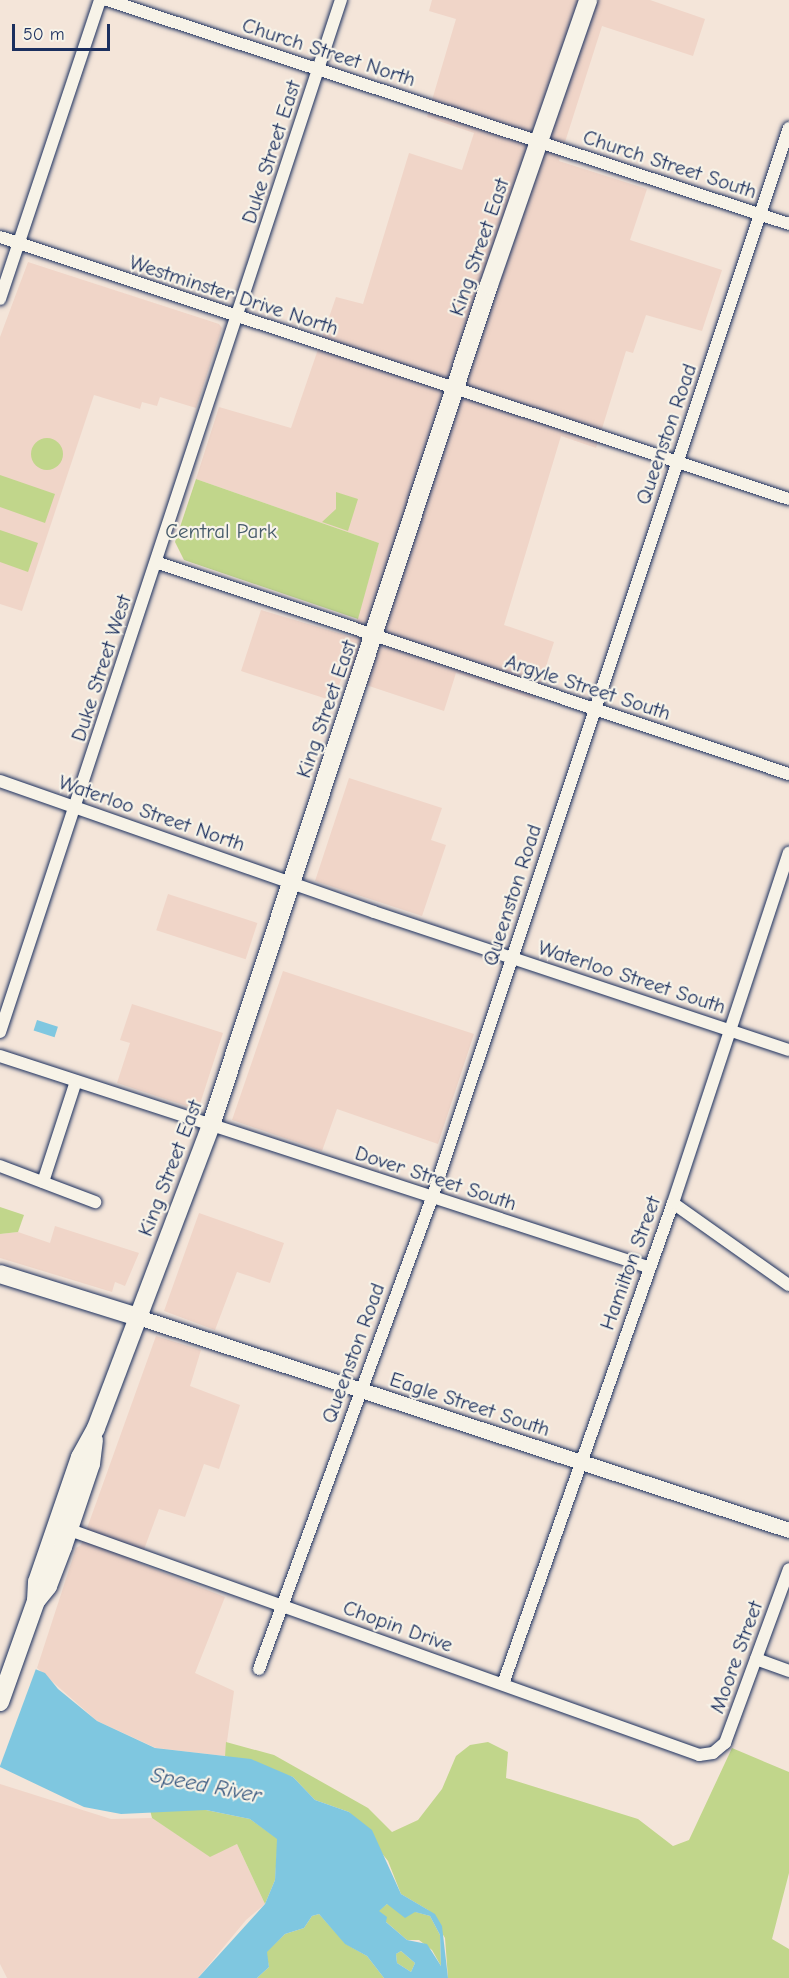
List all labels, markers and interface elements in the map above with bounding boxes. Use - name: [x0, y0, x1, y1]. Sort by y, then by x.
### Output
- scale bar: [15, 12, 112, 50]
- street label: Church Street North: [239, 12, 419, 92]
- text: 50 m: [23, 24, 65, 45]
- street label: Duke Street East: [236, 77, 306, 227]
- street label: Church Street South: [580, 124, 760, 204]
- street label: King Street East: [444, 175, 514, 319]
- street label: Westminster Drive North: [126, 249, 342, 341]
- street label: Queenston Road: [630, 360, 702, 508]
- park label: Central Park: [165, 518, 277, 544]
- street label: Duke Street West: [65, 591, 137, 745]
- street label: King Street East: [291, 637, 361, 781]
- street label: Argyle Street South: [502, 648, 674, 726]
- street label: Waterloo Street North: [55, 769, 249, 857]
- street label: Queenston Road: [477, 821, 547, 969]
- street label: Waterloo Street South: [535, 935, 729, 1019]
- street label: King Street East: [132, 1096, 208, 1240]
- street label: Dover Street South: [352, 1140, 520, 1216]
- street label: Hamilton Street: [594, 1193, 666, 1333]
- street label: Queenston Road: [316, 1279, 390, 1427]
- street label: Eagle Street South: [387, 1366, 553, 1442]
- street label: Chopin Drive: [340, 1594, 456, 1658]
- street label: Moore Street: [704, 1597, 768, 1717]
- water label: Speed River: [148, 1762, 264, 1810]

